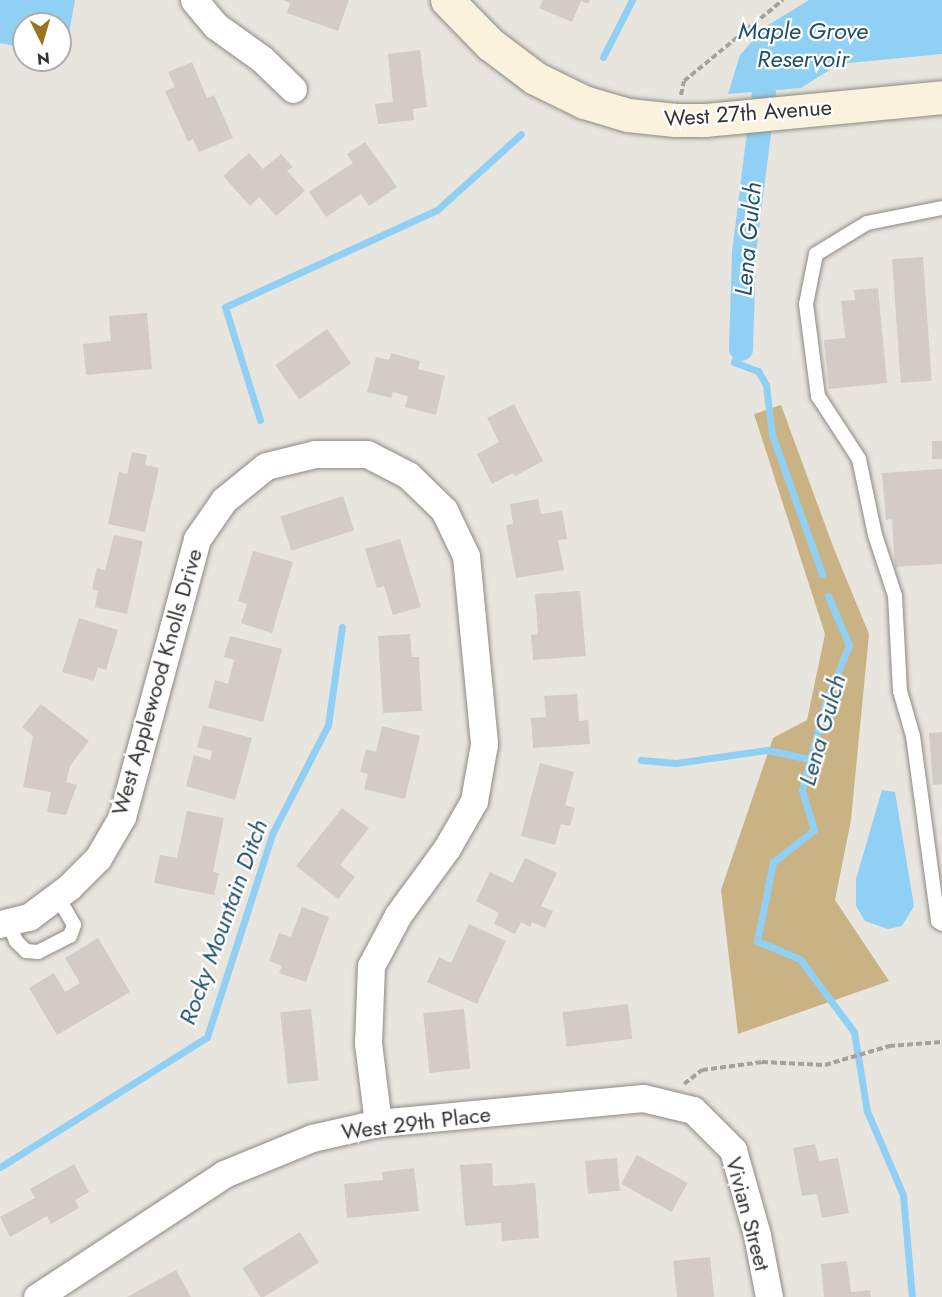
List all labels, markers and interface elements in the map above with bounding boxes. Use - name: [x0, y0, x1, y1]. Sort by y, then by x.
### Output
- north arrow: [12, 12, 72, 72]
- water label: Maple Grove Reservoir: [738, 17, 868, 73]
- text: N: [36, 46, 51, 70]
- street label: West 27th Avenue: [663, 94, 833, 132]
- water label: Lena Gulch: [729, 181, 767, 297]
- street label: West Applewood Knolls Drive: [106, 546, 208, 818]
- water label: Lena Gulch: [792, 671, 852, 789]
- water label: Rocky Mountain Ditch: [173, 816, 273, 1028]
- street label: West 29th Place: [340, 1101, 492, 1145]
- street label: Vivian Street: [720, 1154, 776, 1274]

